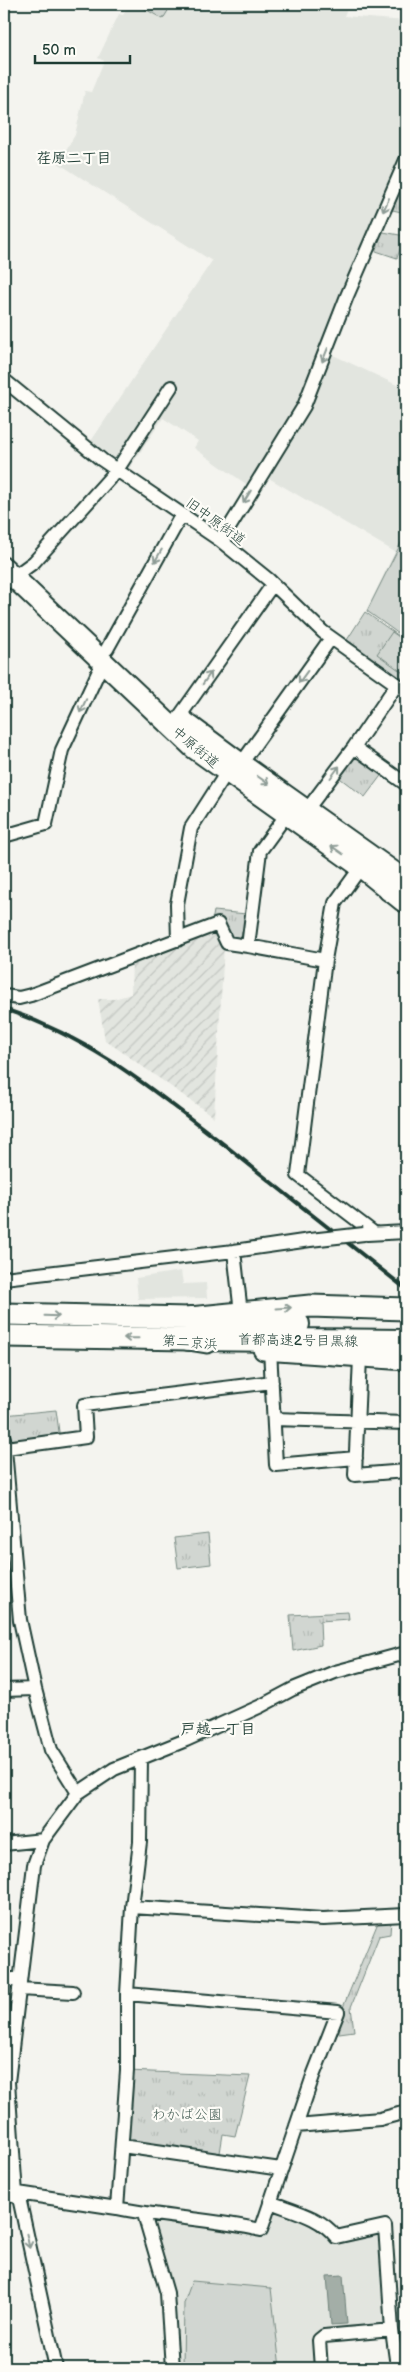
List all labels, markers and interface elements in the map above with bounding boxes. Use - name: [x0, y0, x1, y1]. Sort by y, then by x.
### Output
- scale bar: [35, 32, 130, 64]
- text: 50 m: [42, 41, 76, 60]
- district label: 荏原二丁目: [36, 149, 112, 168]
- one-way arrow: [381, 197, 391, 212]
- one-way arrow: [320, 347, 329, 362]
- one-way arrow: [241, 489, 251, 503]
- street label: 旧中原街道: [182, 494, 249, 549]
- one-way arrow: [152, 548, 162, 563]
- one-way arrow: [298, 670, 308, 684]
- one-way arrow: [202, 671, 212, 685]
- one-way arrow: [77, 698, 87, 713]
- street label: 中原街道: [169, 723, 223, 772]
- one-way arrow: [330, 765, 340, 779]
- one-way arrow: [256, 775, 270, 785]
- one-way arrow: [330, 845, 344, 855]
- one-way arrow: [276, 1303, 292, 1312]
- one-way arrow: [44, 1311, 60, 1320]
- street label: 首都高速2号目黒線: [238, 1331, 358, 1350]
- street label: 第二京浜: [161, 1332, 218, 1353]
- one-way arrow: [123, 1334, 139, 1343]
- district label: 戸越一丁目: [180, 1720, 256, 1739]
- park label: わかば公園: [152, 2106, 222, 2123]
- one-way arrow: [24, 2233, 33, 2249]

